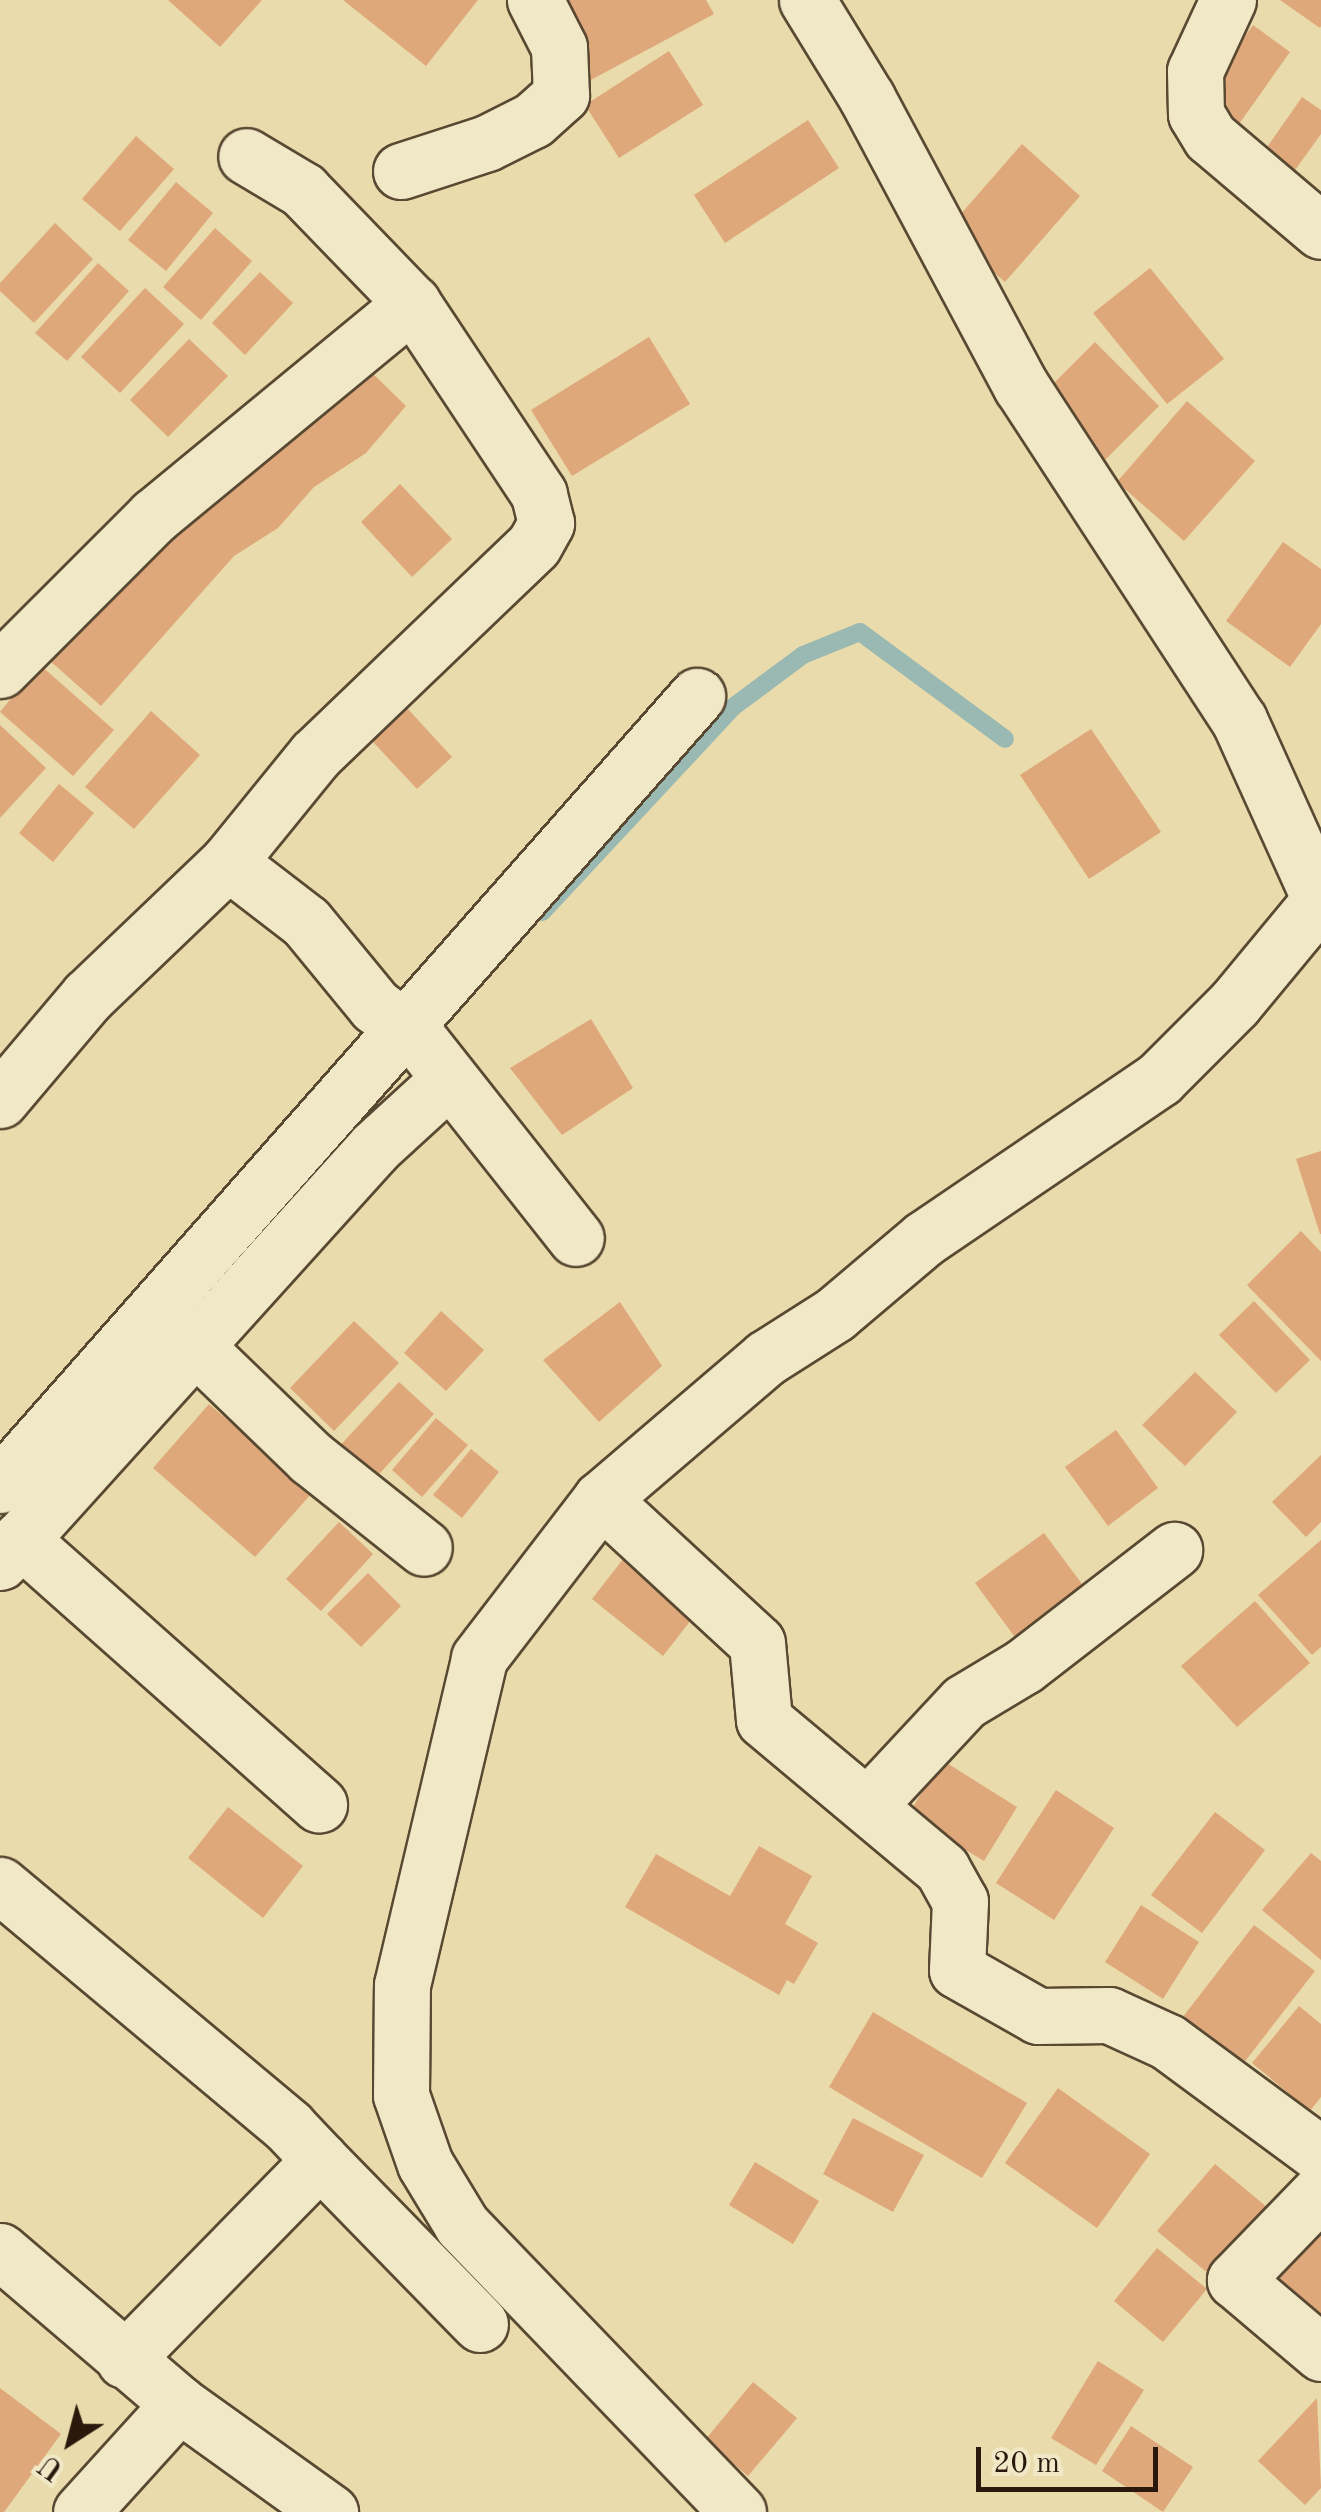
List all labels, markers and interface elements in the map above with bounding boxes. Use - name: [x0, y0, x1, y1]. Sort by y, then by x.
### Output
- north arrow: [20, 2392, 120, 2492]
- scale bar: [981, 2427, 1164, 2489]
- text: U: [35, 2448, 70, 2484]
- text: 20 m: [993, 2449, 1060, 2479]

